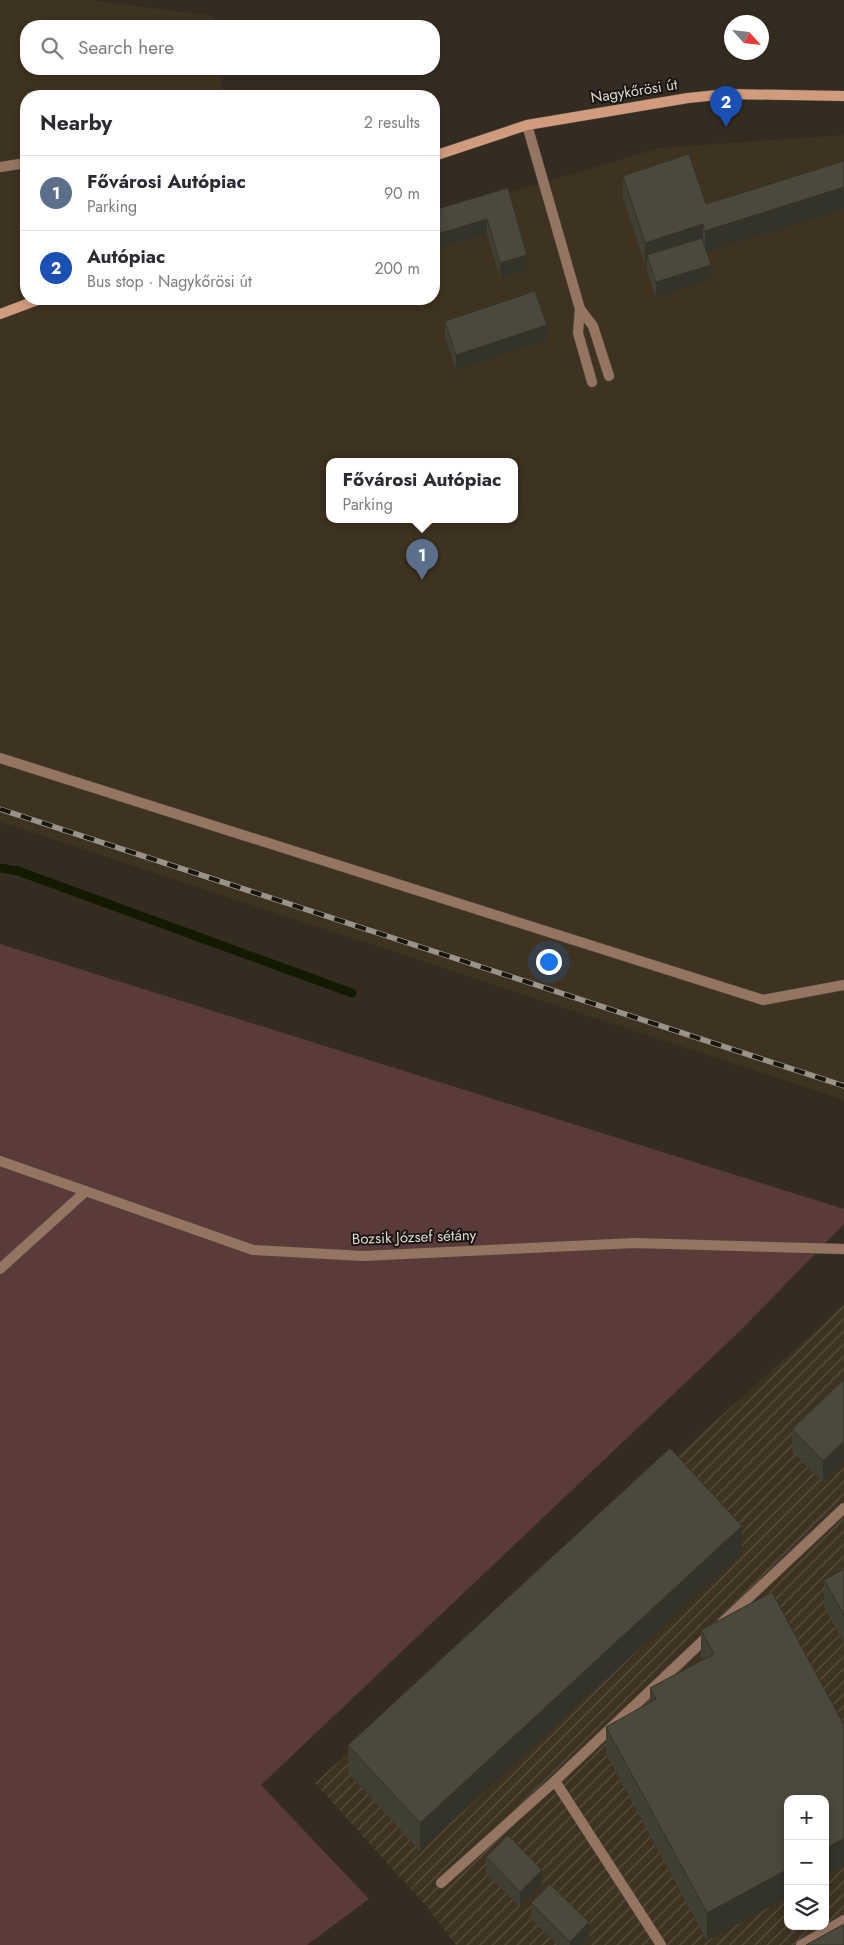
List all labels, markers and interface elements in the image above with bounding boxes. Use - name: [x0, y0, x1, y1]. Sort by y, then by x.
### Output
- north arrow: [724, 15, 769, 60]
- search box: [20, 20, 440, 75]
- icon: search: [38, 34, 66, 62]
- text: Search here: [78, 34, 174, 61]
- street label: Nagykőrösi út: [589, 73, 679, 109]
- pin: 2: [710, 86, 742, 127]
- text: Nearby: [40, 108, 112, 138]
- text: 2 results: [364, 111, 420, 134]
- text: Fővárosi Autópiac: [87, 168, 246, 195]
- text: 1: [52, 182, 60, 205]
- text: 90 m: [384, 182, 420, 205]
- text: Parking: [87, 195, 137, 218]
- text: Autópiac: [87, 243, 165, 270]
- text: 2: [51, 257, 61, 280]
- text: 200 m: [374, 257, 420, 280]
- text: Bus stop · Nagykőrösi út: [87, 270, 252, 293]
- popup: [326, 458, 518, 523]
- text: Fővárosi Autópiac: [343, 466, 501, 493]
- text: Parking: [343, 493, 393, 516]
- pin: 1: [406, 539, 438, 580]
- your location: [536, 949, 562, 975]
- street label: Bozsik József sétány: [351, 1224, 477, 1250]
- map controls: [784, 1795, 829, 1930]
- button: +: [784, 1795, 829, 1840]
- button: −: [784, 1840, 829, 1885]
- button: layers: [784, 1885, 829, 1930]

